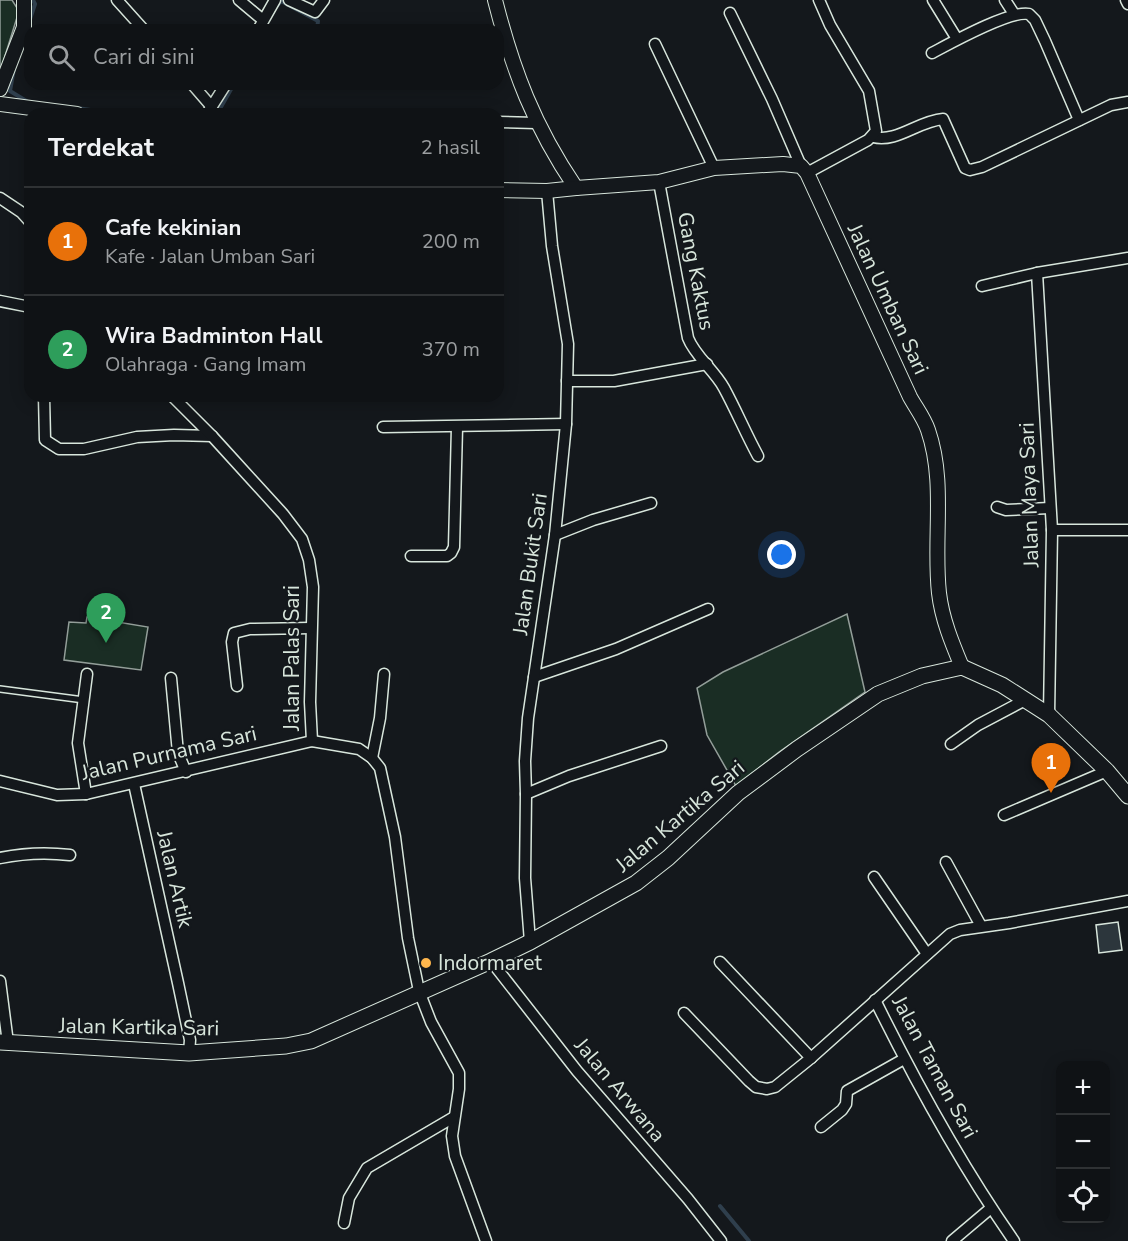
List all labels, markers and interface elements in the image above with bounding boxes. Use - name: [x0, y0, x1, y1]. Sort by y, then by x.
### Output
- search box: [24, 24, 504, 90]
- icon: search: [45, 41, 78, 74]
- text: Cari di sini: [93, 42, 195, 72]
- text: Terdekat: [48, 130, 154, 165]
- text: 2 hasil: [421, 134, 480, 161]
- street label: Gang Kaktus: [671, 210, 721, 332]
- text: Cafe kekinian: [105, 213, 241, 243]
- street label: Jalan Umban Sari: [840, 218, 935, 379]
- text: 1: [62, 228, 74, 255]
- text: 200 m: [422, 228, 480, 255]
- text: Kafe · Jalan Umban Sari: [105, 243, 315, 270]
- text: Wira Badminton Hall: [105, 321, 323, 351]
- text: 2: [62, 336, 74, 363]
- text: 370 m: [422, 336, 480, 363]
- text: Olahraga · Gang Imam: [105, 351, 306, 378]
- street label: Jalan Maya Sari: [1012, 422, 1046, 569]
- street label: Jalan Bukit Sari: [506, 491, 554, 638]
- your location: [767, 540, 796, 569]
- street label: Jalan Palas Sari: [278, 585, 306, 732]
- pin: 2: [86, 594, 126, 643]
- street label: Jalan Purnama Sari: [78, 719, 259, 787]
- pin: 1: [1032, 744, 1070, 793]
- street label: Jalan Kartika Sari: [609, 754, 750, 879]
- street label: Jalan Artik: [150, 827, 200, 931]
- place label: Indormaret: [438, 949, 542, 977]
- marker: Indormaret: [419, 956, 433, 970]
- street label: Jalan Taman Sari: [885, 990, 984, 1143]
- street label: Jalan Kartika Sari: [58, 1012, 219, 1042]
- street label: Jalan Arwana: [568, 1031, 672, 1148]
- map controls: [1056, 1061, 1110, 1223]
- button: +: [1056, 1061, 1110, 1115]
- button: −: [1056, 1115, 1110, 1169]
- button: locate: [1056, 1169, 1110, 1223]

